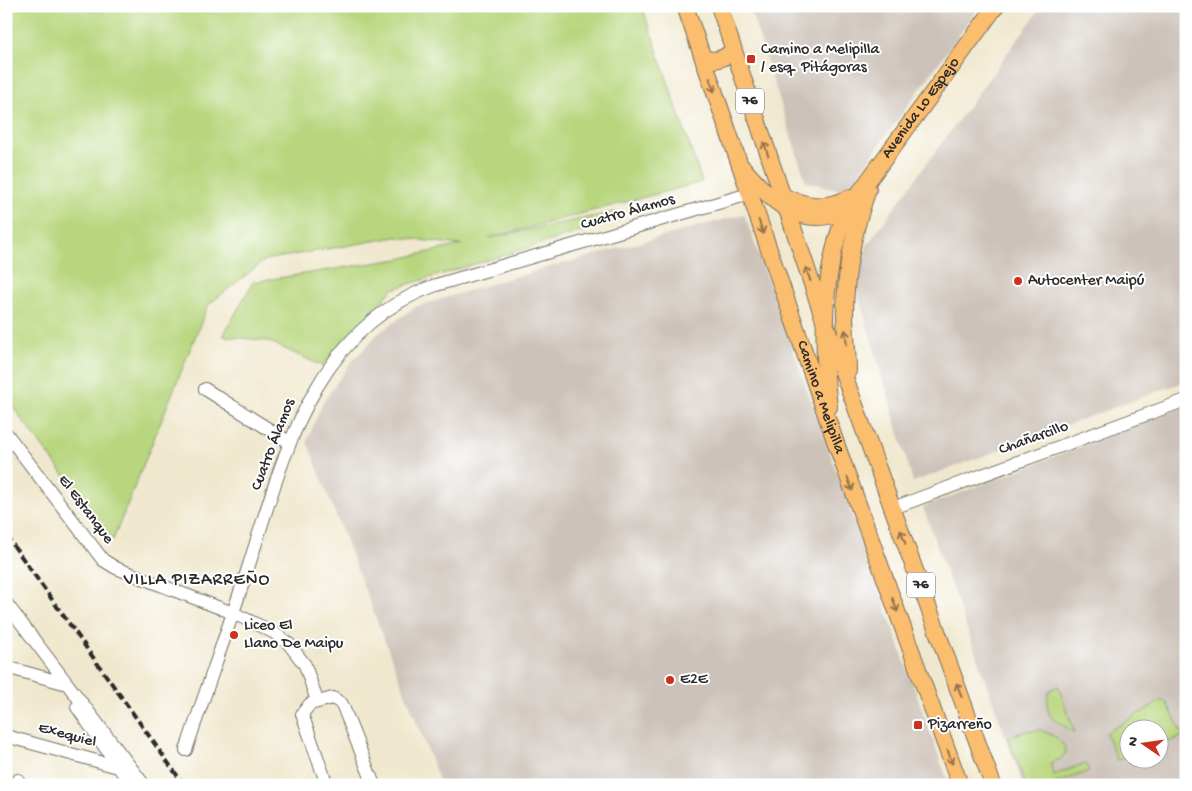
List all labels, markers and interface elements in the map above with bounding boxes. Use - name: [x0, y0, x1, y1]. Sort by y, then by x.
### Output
- place label: Camino a Melipilla / esq. Pitágoras: [761, 41, 880, 78]
- marker: Camino a Melipilla / esq. Pitágoras: [745, 53, 757, 65]
- street label: Avenida Lo Espejo: [878, 54, 965, 163]
- one-way arrow: [708, 77, 717, 93]
- road number: 76: [736, 88, 764, 114]
- one-way arrow: [761, 142, 770, 157]
- street label: Cuatro Álamos: [579, 189, 678, 235]
- one-way arrow: [756, 219, 766, 235]
- one-way arrow: [803, 267, 812, 283]
- place label: Autocenter Maipú: [1028, 272, 1145, 291]
- marker: Autocenter Maipú: [1012, 275, 1024, 287]
- one-way arrow: [841, 330, 851, 346]
- street label: Camino a Melipilla: [792, 338, 849, 458]
- street label: Cuatro Álamos: [247, 395, 301, 494]
- street label: Chañarcillo: [997, 418, 1071, 460]
- street label: El Estanque: [53, 472, 118, 549]
- one-way arrow: [846, 476, 855, 491]
- one-way arrow: [898, 530, 907, 545]
- district label: VILLA PIZARREÑO: [123, 570, 270, 591]
- road number: 76: [907, 572, 935, 598]
- one-way arrow: [891, 597, 900, 612]
- place label: Liceo El Llano De Maipu: [244, 617, 344, 654]
- marker: Liceo El Llano De Maipu: [228, 629, 240, 641]
- place label: E2E: [680, 671, 709, 690]
- marker: E2E: [664, 674, 676, 686]
- one-way arrow: [954, 682, 963, 698]
- place label: Pizarreño: [927, 716, 992, 735]
- north arrow: [1120, 718, 1170, 768]
- street label: Exequiel: [36, 719, 98, 753]
- marker: Pizarreño: [912, 719, 924, 731]
- text: N: [1124, 735, 1143, 748]
- one-way arrow: [946, 749, 955, 765]

